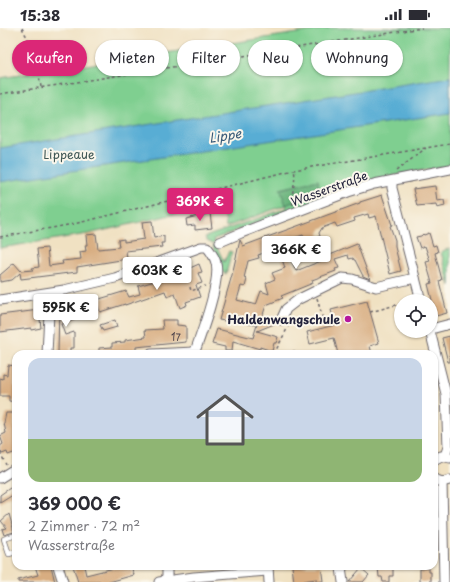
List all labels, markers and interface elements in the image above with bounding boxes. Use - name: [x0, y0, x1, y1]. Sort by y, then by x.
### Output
- text: 15:38: [20, 3, 60, 26]
- chip: Kaufen: [12, 40, 87, 76]
- chip: Mieten: [95, 40, 169, 76]
- chip: Filter: [177, 40, 240, 76]
- chip: Neu: [248, 40, 303, 76]
- chip: Wohnung: [311, 40, 403, 76]
- water label: Lippe: [207, 123, 244, 147]
- park label: Lippeaue: [43, 145, 95, 163]
- street label: Wasserstraße: [288, 166, 370, 210]
- pin: 369K €: [167, 188, 233, 222]
- text: 369K €: [176, 191, 224, 210]
- pin: 366K €: [263, 236, 329, 270]
- text: 366K €: [271, 239, 321, 258]
- pin: 603K €: [124, 257, 190, 291]
- text: 603K €: [132, 260, 182, 279]
- pin: 595K €: [33, 294, 99, 328]
- map controls: [394, 294, 438, 338]
- button: locate: [394, 294, 438, 338]
- text: 595K €: [42, 297, 90, 316]
- place label: Haldenwangschule: [227, 310, 340, 328]
- marker: Haldenwangschule: [343, 314, 353, 324]
- house number: 17: [171, 329, 182, 344]
- icon: home: [189, 384, 261, 456]
- text: 369 000 €: [28, 490, 121, 516]
- text: 2 Zimmer · 72 m²: [28, 516, 140, 535]
- text: Wasserstraße: [28, 535, 115, 554]

